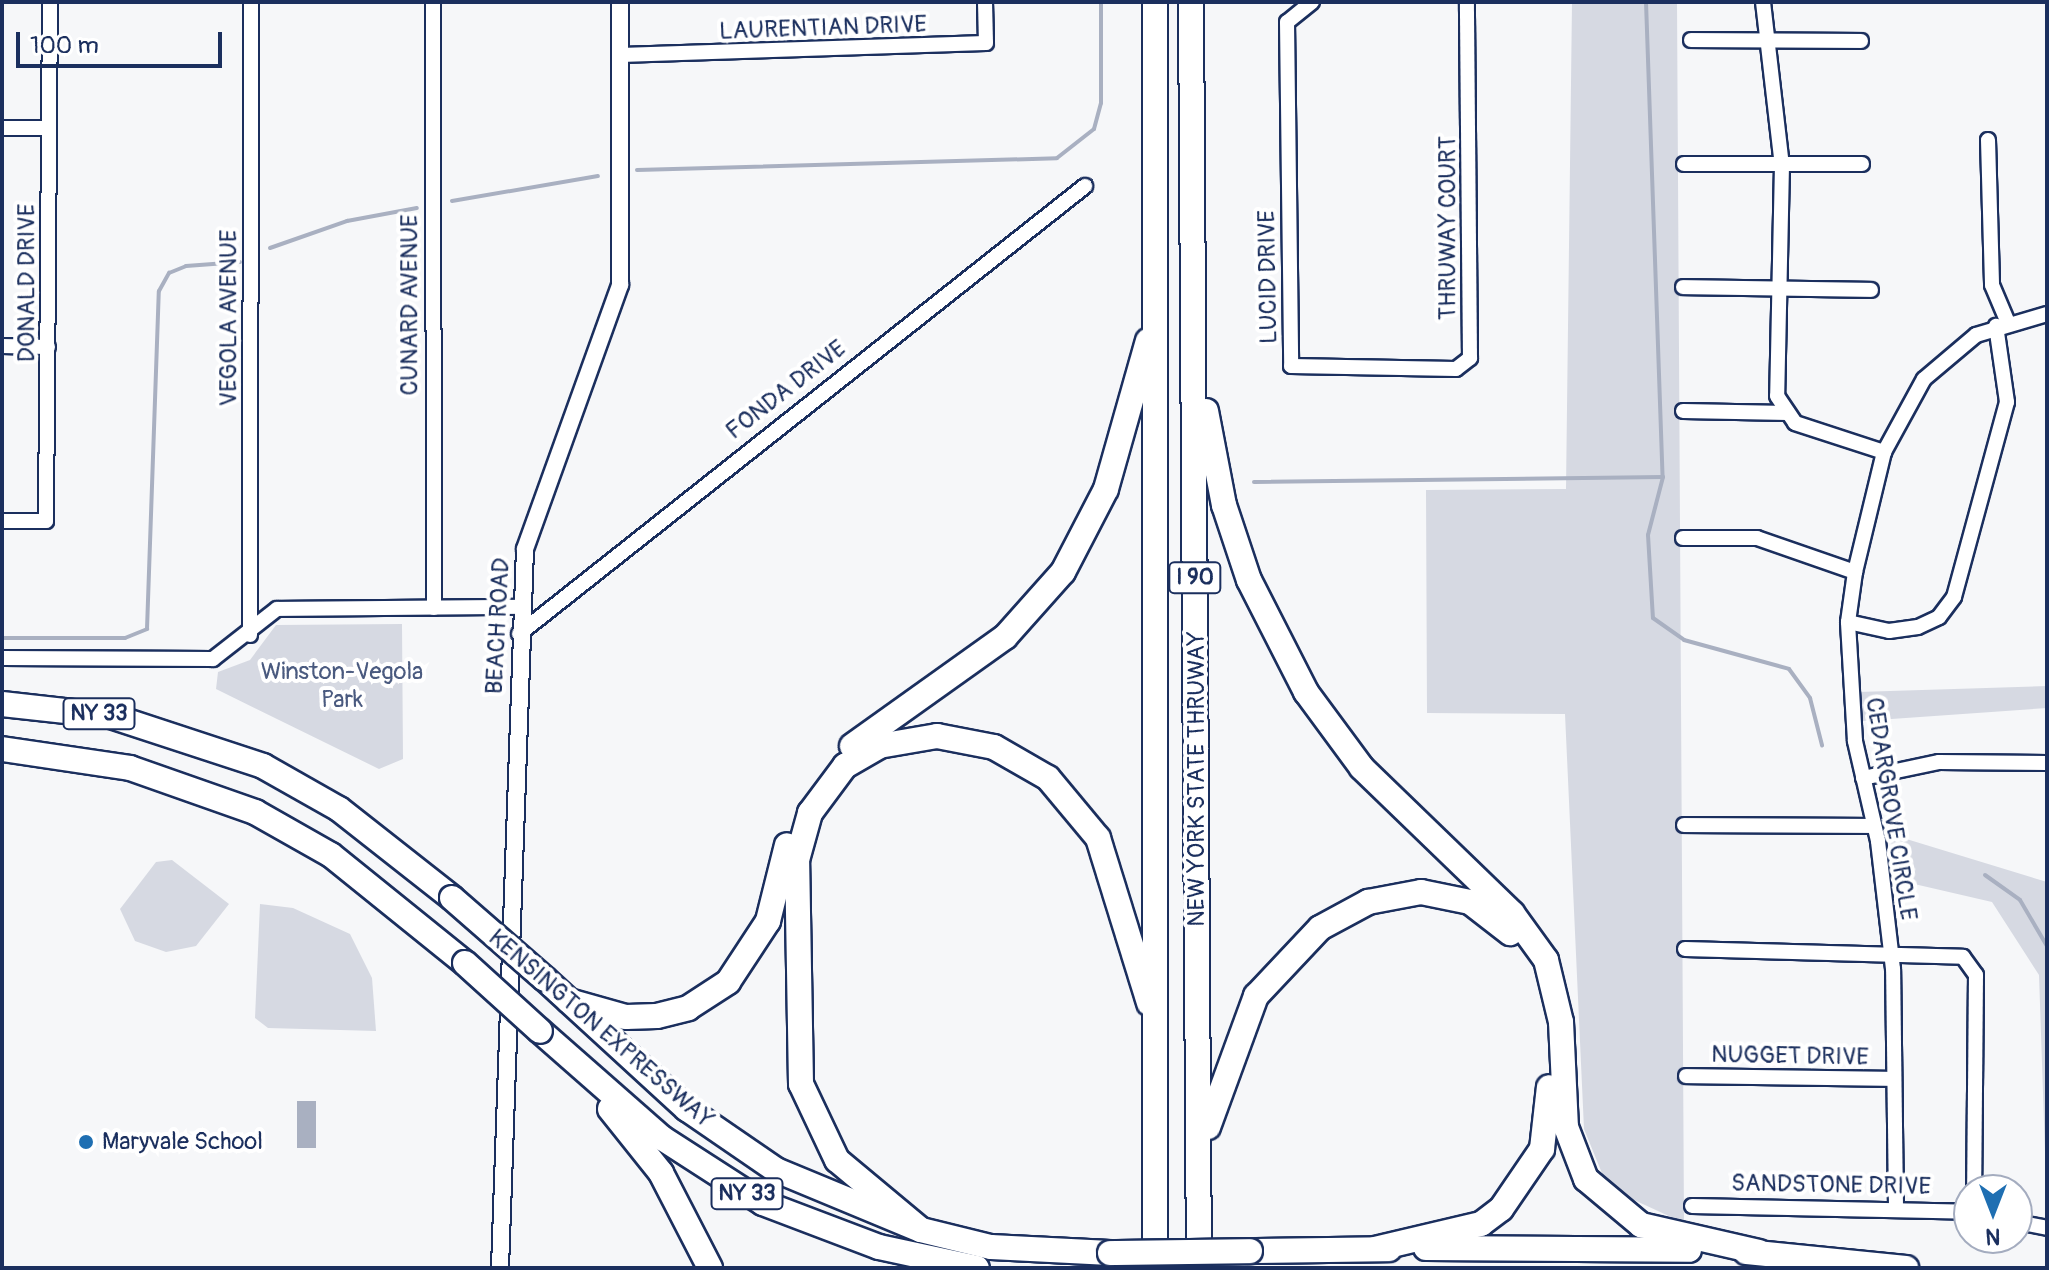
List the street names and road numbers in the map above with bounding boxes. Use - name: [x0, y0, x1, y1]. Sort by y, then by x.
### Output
- street label: LAURENTIAN DRIVE: [719, 10, 927, 46]
- street label: THRUWAY COURT: [1434, 136, 1462, 320]
- street label: DONALD DRIVE: [13, 204, 41, 362]
- street label: LUCID DRIVE: [1252, 210, 1284, 344]
- street label: CUNARD AVENUE: [396, 214, 424, 396]
- street label: VEGOLA AVENUE: [215, 230, 243, 406]
- street label: FONDA DRIVE: [720, 334, 852, 446]
- street label: BEACH ROAD: [480, 557, 516, 695]
- road number: I 90: [1167, 560, 1223, 596]
- street label: NEW YORK STATE THRUWAY: [1183, 631, 1211, 927]
- road number: NY 33: [61, 696, 137, 732]
- street label: CEDARGROVE CIRCLE: [1859, 696, 1923, 922]
- street label: KENSINGTON EXPRESSWAY: [483, 923, 719, 1135]
- street label: NUGGET DRIVE: [1711, 1040, 1869, 1072]
- street label: SANDSTONE DRIVE: [1731, 1169, 1931, 1201]
- road number: NY 33: [709, 1176, 785, 1212]

